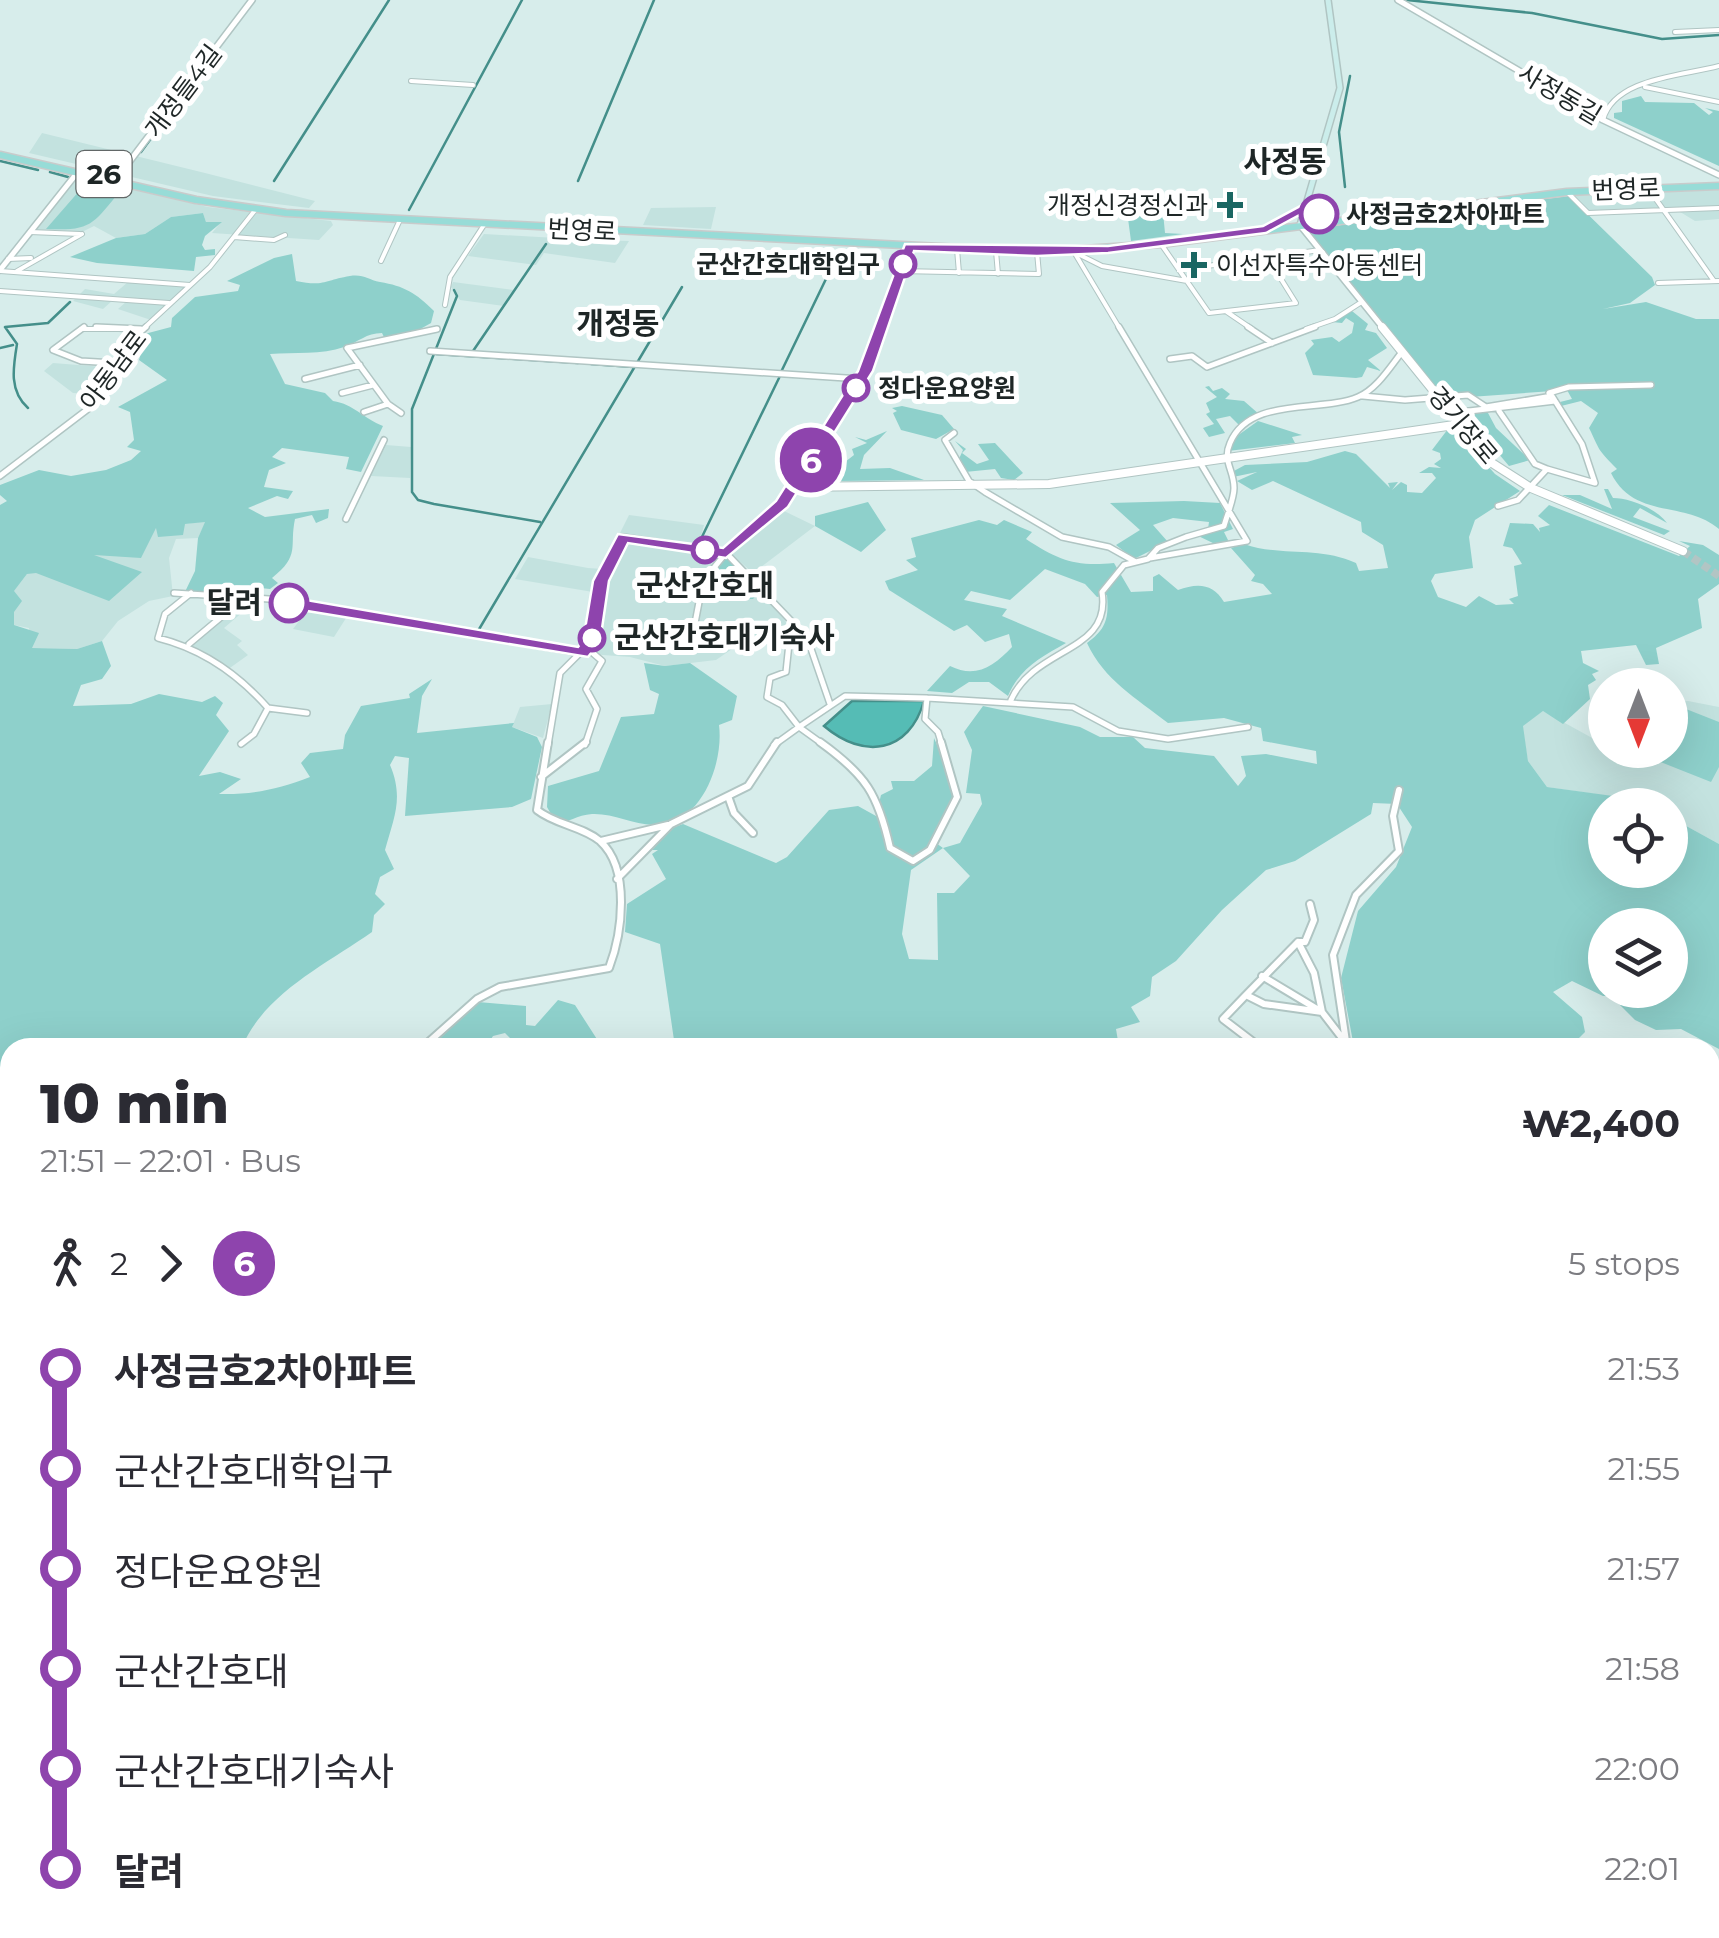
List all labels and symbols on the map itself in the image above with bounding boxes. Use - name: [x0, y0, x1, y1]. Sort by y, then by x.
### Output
- street label: 개정들4길: [138, 39, 228, 143]
- street label: 사정동길: [1513, 57, 1607, 131]
- district label: 사정동: [1244, 143, 1326, 180]
- road number: 26: [76, 151, 132, 197]
- street label: 번영로: [1591, 173, 1661, 205]
- place label: 개정신경정신과: [1047, 190, 1208, 220]
- marker: 개정신경정신과: [1217, 192, 1243, 218]
- marker: 사정금호2차아파트: [1300, 195, 1338, 233]
- place label: 사정금호2차아파트: [1346, 199, 1545, 229]
- street label: 번영로: [547, 213, 617, 247]
- place label: 군산간호대학입구: [696, 249, 880, 279]
- place label: 이선자특수아동센터: [1216, 250, 1423, 280]
- marker: 군산간호대학입구: [890, 251, 916, 277]
- marker: 이선자특수아동센터: [1181, 252, 1207, 278]
- district label: 개정동: [577, 305, 659, 342]
- street label: 아동남로: [73, 324, 153, 416]
- place label: 정다운요양원: [878, 373, 1016, 403]
- marker: 정다운요양원: [843, 375, 869, 401]
- street label: 경기장로: [1422, 380, 1504, 470]
- line badge: 6: [778, 428, 844, 492]
- marker: 군산간호대: [692, 537, 718, 563]
- place label: 군산간호대: [636, 567, 774, 604]
- place label: 달려: [207, 584, 262, 621]
- marker: 달려: [270, 584, 308, 622]
- place label: 군산간호대기숙사: [614, 619, 835, 656]
- marker: 군산간호대기숙사: [579, 625, 605, 651]
- north arrow: [1588, 668, 1688, 768]

